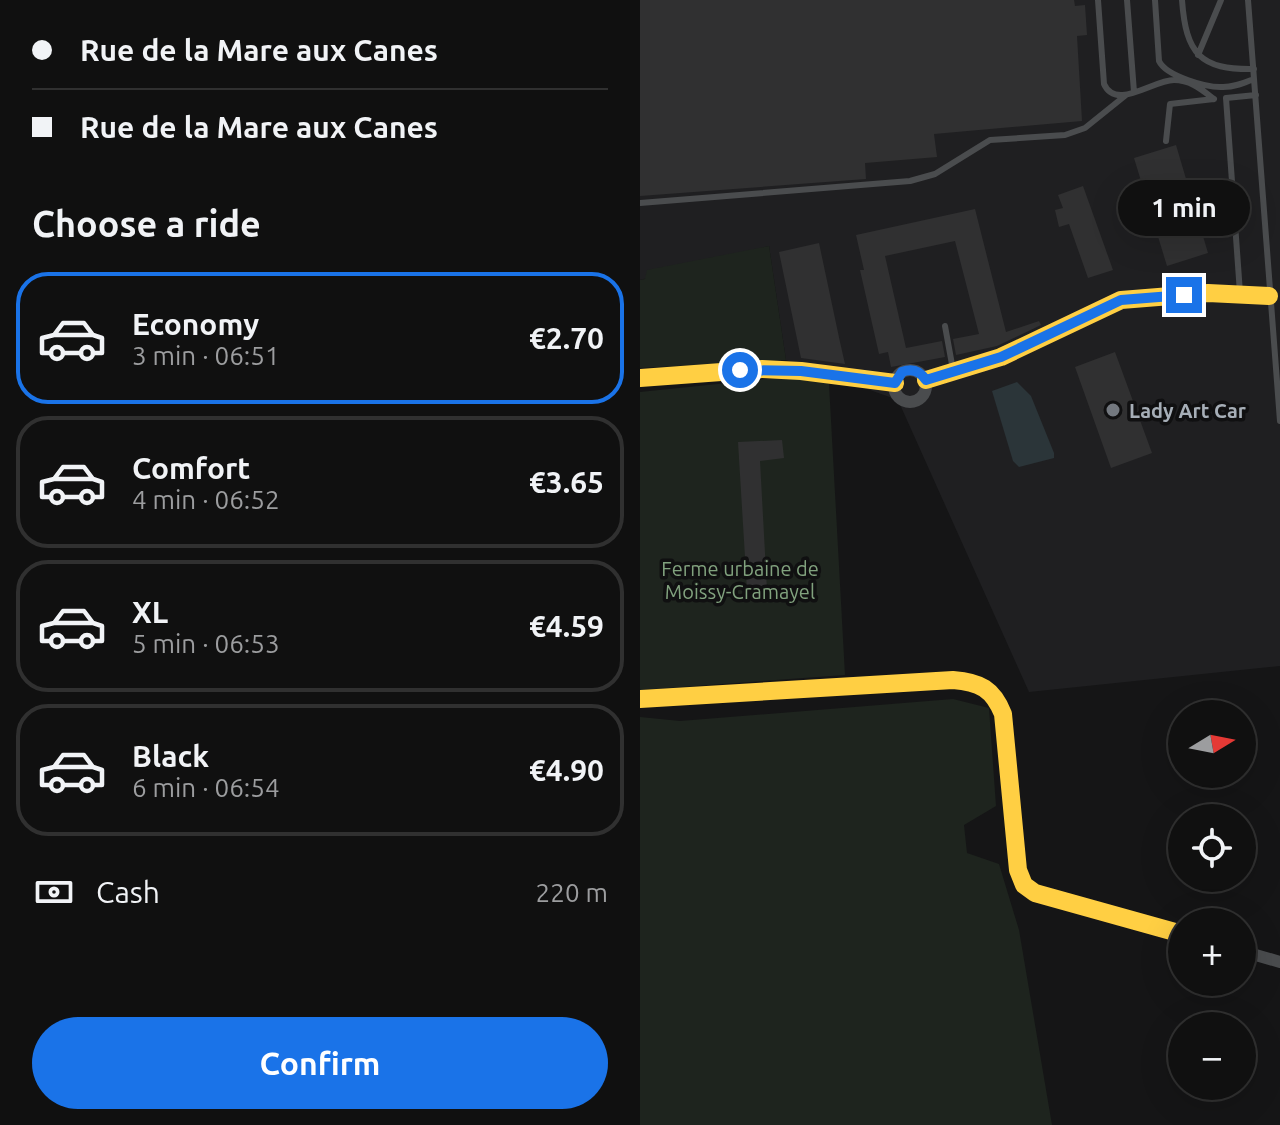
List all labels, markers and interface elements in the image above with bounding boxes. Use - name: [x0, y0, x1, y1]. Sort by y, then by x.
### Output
- text: Rue de la Mare aux Canes: [80, 33, 438, 67]
- text: Rue de la Mare aux Canes: [80, 110, 438, 144]
- callout: 1 min: [1118, 179, 1250, 235]
- text: 1 min: [1151, 193, 1217, 222]
- text: Choose a ride: [32, 203, 261, 244]
- route end: [1166, 277, 1202, 313]
- icon: car: [36, 302, 108, 374]
- text: Economy: [132, 307, 259, 341]
- text: €2.70: [529, 321, 604, 355]
- text: 3 min · 06:51: [132, 341, 280, 370]
- route start: [722, 352, 758, 388]
- place label: Lady Art Car: [1129, 399, 1247, 422]
- marker: Lady Art Car: [1104, 401, 1122, 419]
- icon: car: [36, 446, 108, 518]
- text: Comfort: [132, 451, 250, 485]
- text: €3.65: [529, 465, 604, 499]
- text: 4 min · 06:52: [132, 485, 280, 514]
- park label: Ferme urbaine de Moissy-Cramayel: [661, 557, 819, 603]
- icon: car: [36, 590, 108, 662]
- text: XL: [132, 595, 168, 629]
- text: €4.59: [529, 609, 604, 643]
- text: 5 min · 06:53: [132, 629, 280, 658]
- north arrow: [1168, 700, 1256, 788]
- map controls: [1168, 700, 1256, 1100]
- icon: car: [36, 734, 108, 806]
- text: Black: [132, 739, 209, 773]
- text: €4.90: [529, 753, 604, 787]
- text: 6 min · 06:54: [132, 773, 280, 802]
- button: locate: [1168, 804, 1256, 892]
- icon: cash: [32, 870, 76, 914]
- text: Cash: [96, 875, 160, 909]
- text: 220 m: [536, 878, 608, 907]
- button: +: [1168, 908, 1256, 996]
- button: −: [1168, 1012, 1256, 1100]
- button: Confirm: [32, 1017, 608, 1109]

